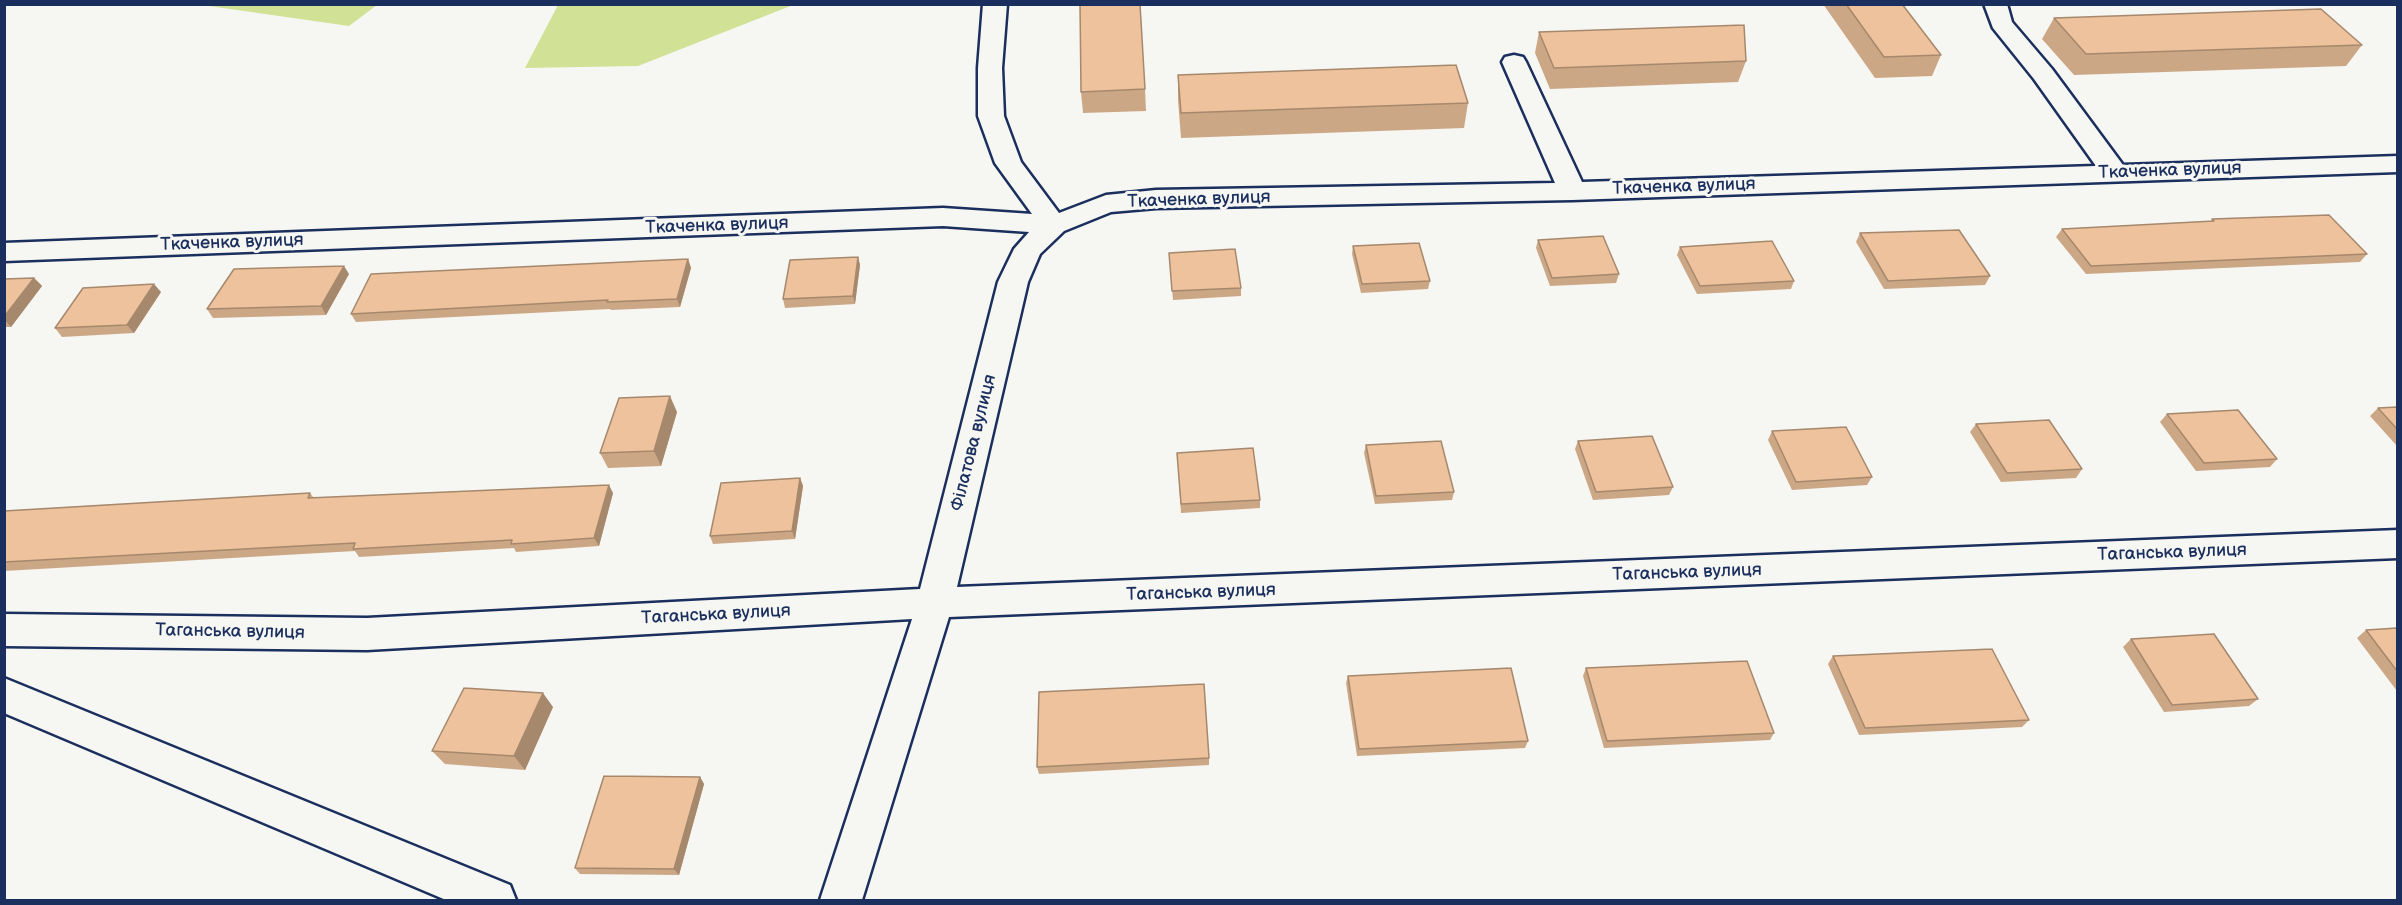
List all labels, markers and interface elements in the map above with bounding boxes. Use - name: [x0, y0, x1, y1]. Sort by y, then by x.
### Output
- street label: Ткаченка вулиця: [2098, 158, 2242, 184]
- street label: Ткаченка вулиця: [1612, 174, 1756, 200]
- street label: Ткаченка вулиця: [1127, 187, 1271, 213]
- street label: Ткаченка вулиця: [645, 213, 789, 239]
- street label: Ткаченка вулиця: [160, 230, 304, 256]
- street label: Філатова вулиця: [947, 372, 1001, 514]
- street label: Таганська вулиця: [2097, 540, 2247, 566]
- street label: Таганська вулиця: [1612, 560, 1762, 586]
- street label: Таганська вулиця: [1126, 580, 1276, 606]
- street label: Таганська вулиця: [641, 600, 791, 630]
- street label: Таганська вулиця: [155, 620, 305, 644]

